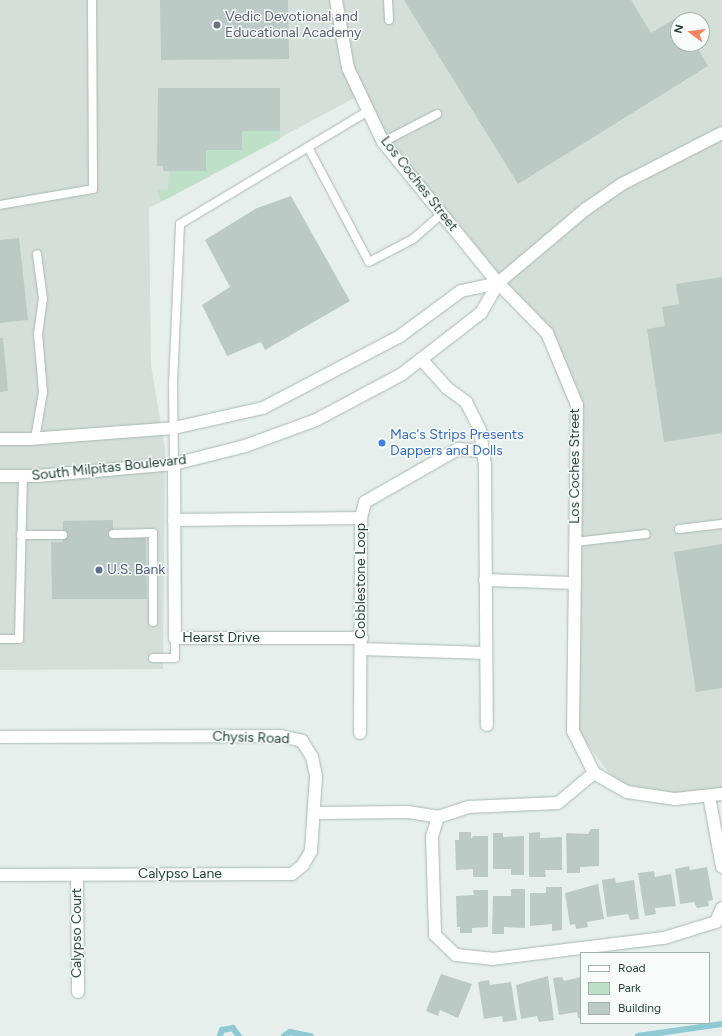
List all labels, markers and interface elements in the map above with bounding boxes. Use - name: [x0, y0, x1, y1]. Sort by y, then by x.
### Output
- place label: Vedic Devotional and Educational Academy: [225, 9, 361, 42]
- north arrow: [670, 12, 710, 52]
- marker: Vedic Devotional and Educational Academy: [212, 20, 222, 30]
- text: N: [672, 23, 686, 35]
- street label: Los Coches Street: [377, 133, 461, 235]
- street label: Los Coches Street: [567, 408, 583, 524]
- place label: Mac's Strips Presents Dappers and Dolls: [390, 427, 524, 460]
- marker: Mac's Strips Presents Dappers and Dolls: [377, 438, 387, 448]
- street label: South Milpitas Boulevard: [31, 452, 187, 484]
- street label: Cobblestone Loop: [353, 523, 369, 639]
- place label: U.S. Bank: [107, 562, 165, 578]
- marker: U.S. Bank: [94, 565, 104, 575]
- street label: Hearst Drive: [182, 630, 260, 646]
- street label: Chysis Road: [212, 728, 290, 748]
- street label: Calypso Lane: [138, 866, 222, 882]
- street label: Calypso Court: [69, 888, 85, 978]
- legend: [580, 952, 710, 1024]
- text: Road: [618, 961, 646, 975]
- text: Park: [618, 981, 641, 995]
- text: Building: [618, 1001, 661, 1015]

